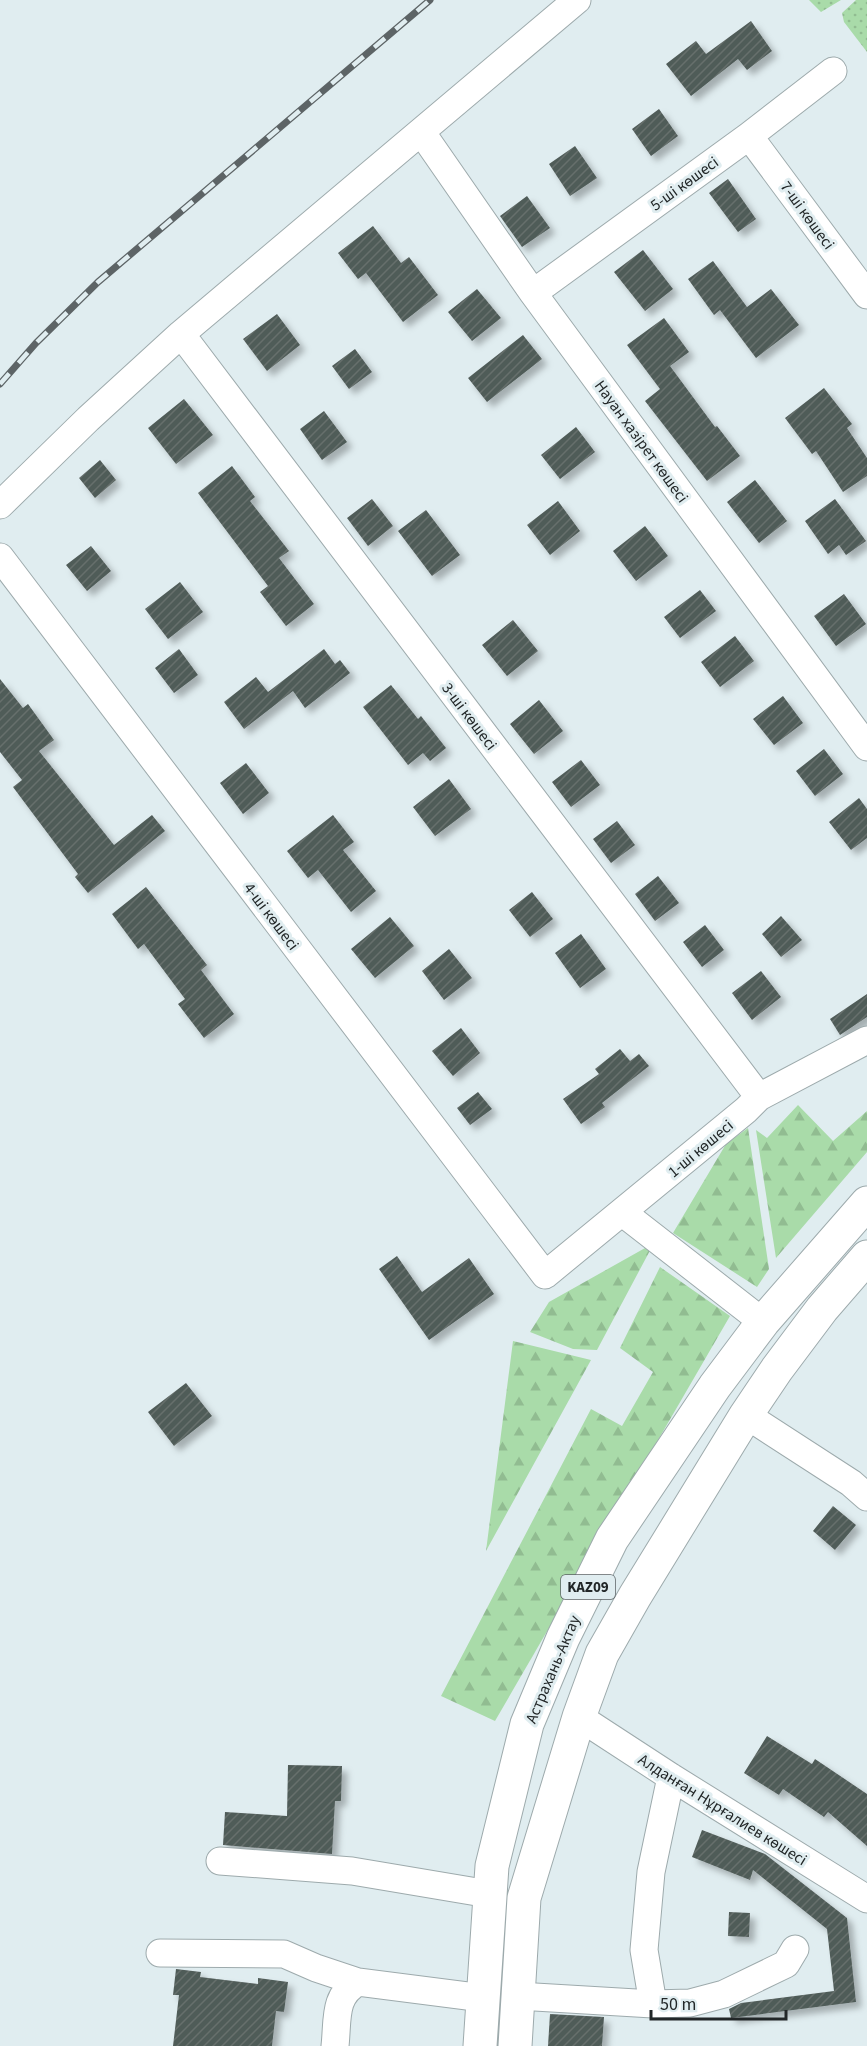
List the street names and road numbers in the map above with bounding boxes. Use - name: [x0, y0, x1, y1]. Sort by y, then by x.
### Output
- street label: 5-шi көшесі: [646, 152, 723, 216]
- street label: 7-шi көшесі: [775, 177, 839, 254]
- street label: Науан хазірет көшесі: [589, 376, 693, 507]
- street label: 3-шi көшесі: [436, 678, 502, 755]
- street label: 4-шi көшесі: [238, 878, 304, 955]
- street label: 1-шi көшесі: [663, 1115, 738, 1183]
- road number: KAZ09: [561, 1575, 615, 1599]
- street label: Астрахань-Актау: [520, 1611, 586, 1727]
- street label: Алданған Нұрғалиев көшесі: [634, 1749, 811, 1871]

